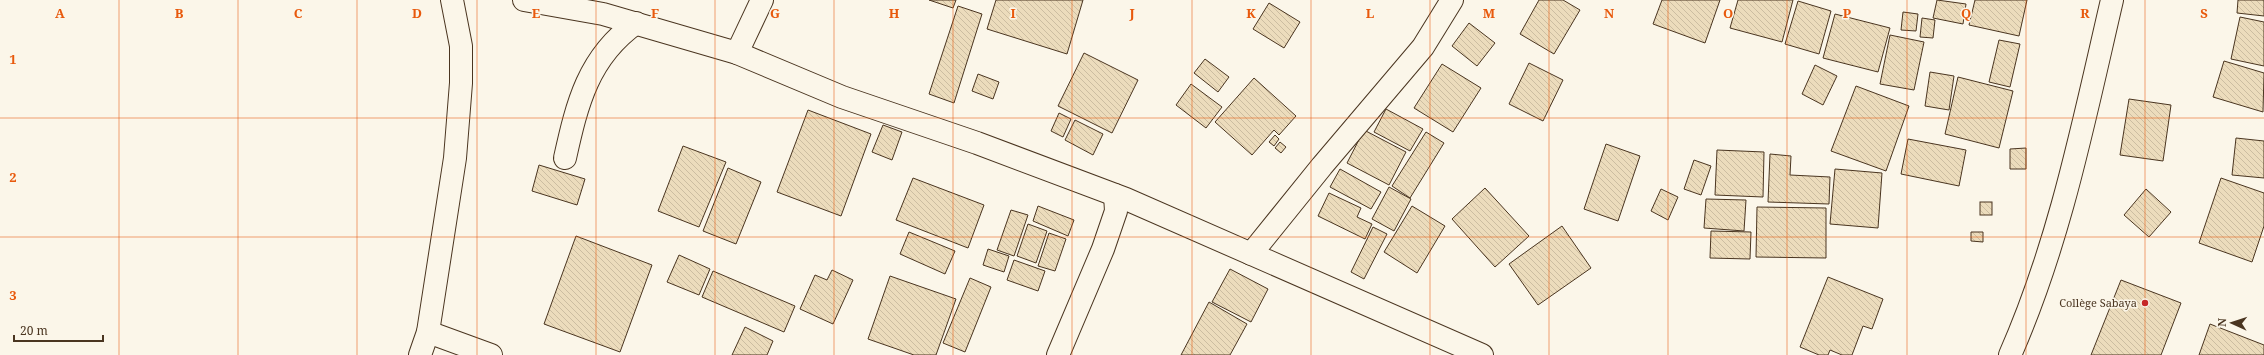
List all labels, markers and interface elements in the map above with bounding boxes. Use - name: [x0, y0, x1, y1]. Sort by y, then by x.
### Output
- text: A: [55, 4, 65, 22]
- text: B: [175, 4, 184, 22]
- text: C: [294, 4, 303, 22]
- text: D: [412, 4, 422, 22]
- text: E: [532, 4, 541, 22]
- text: F: [651, 4, 659, 22]
- text: G: [770, 4, 780, 22]
- text: H: [889, 4, 900, 22]
- text: I: [1010, 4, 1016, 22]
- text: J: [1128, 4, 1135, 22]
- text: K: [1246, 4, 1256, 22]
- text: L: [1366, 4, 1375, 22]
- text: M: [1483, 4, 1496, 22]
- text: N: [1604, 4, 1615, 22]
- text: O: [1723, 4, 1733, 22]
- text: P: [1843, 4, 1852, 22]
- text: Q: [1961, 4, 1971, 22]
- text: R: [2080, 4, 2090, 22]
- text: S: [2200, 4, 2208, 22]
- text: 1: [9, 50, 17, 68]
- text: 2: [9, 168, 17, 186]
- text: 3: [9, 286, 17, 304]
- place label: Collège Sabaya: [2059, 295, 2137, 310]
- marker: Collège Sabaya: [2140, 298, 2150, 308]
- north arrow: [2212, 303, 2252, 343]
- scale bar: [14, 317, 103, 343]
- text: N: [2214, 317, 2229, 327]
- text: 20 m: [20, 322, 48, 339]

